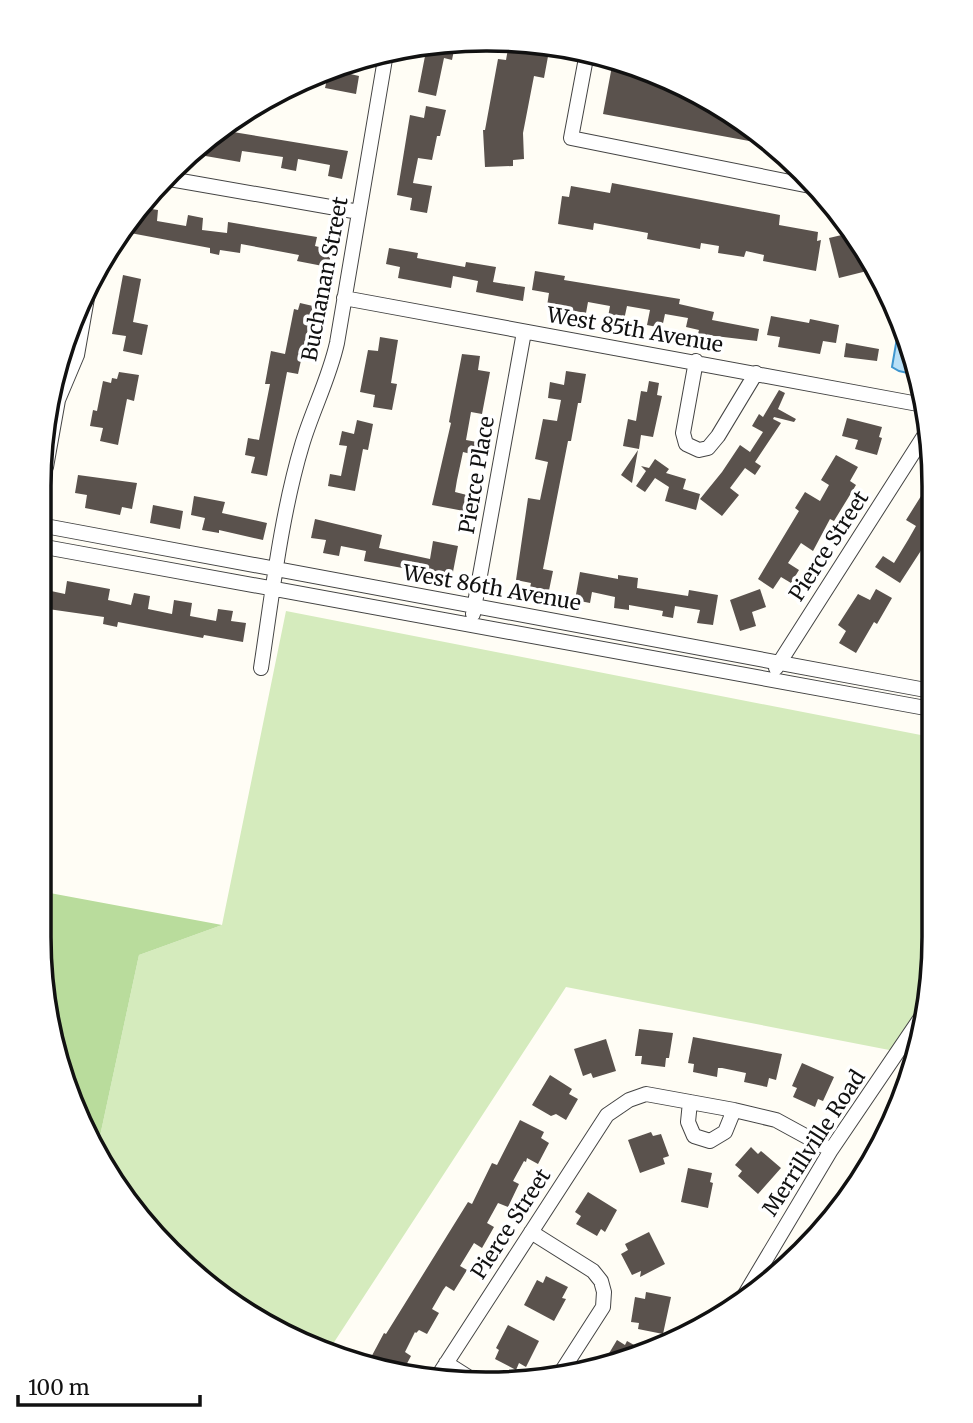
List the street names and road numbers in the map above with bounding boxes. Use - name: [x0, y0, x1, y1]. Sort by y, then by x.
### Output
- street label: Buchanan Street: [295, 195, 354, 363]
- street label: West 85th Avenue: [544, 301, 725, 358]
- street label: Pierce Place: [453, 414, 500, 536]
- street label: Pierce Street: [783, 485, 874, 606]
- street label: West 86th Avenue: [400, 558, 583, 616]
- street label: Merrillville Road: [756, 1064, 871, 1221]
- street label: Pierce Street: [465, 1163, 556, 1284]

